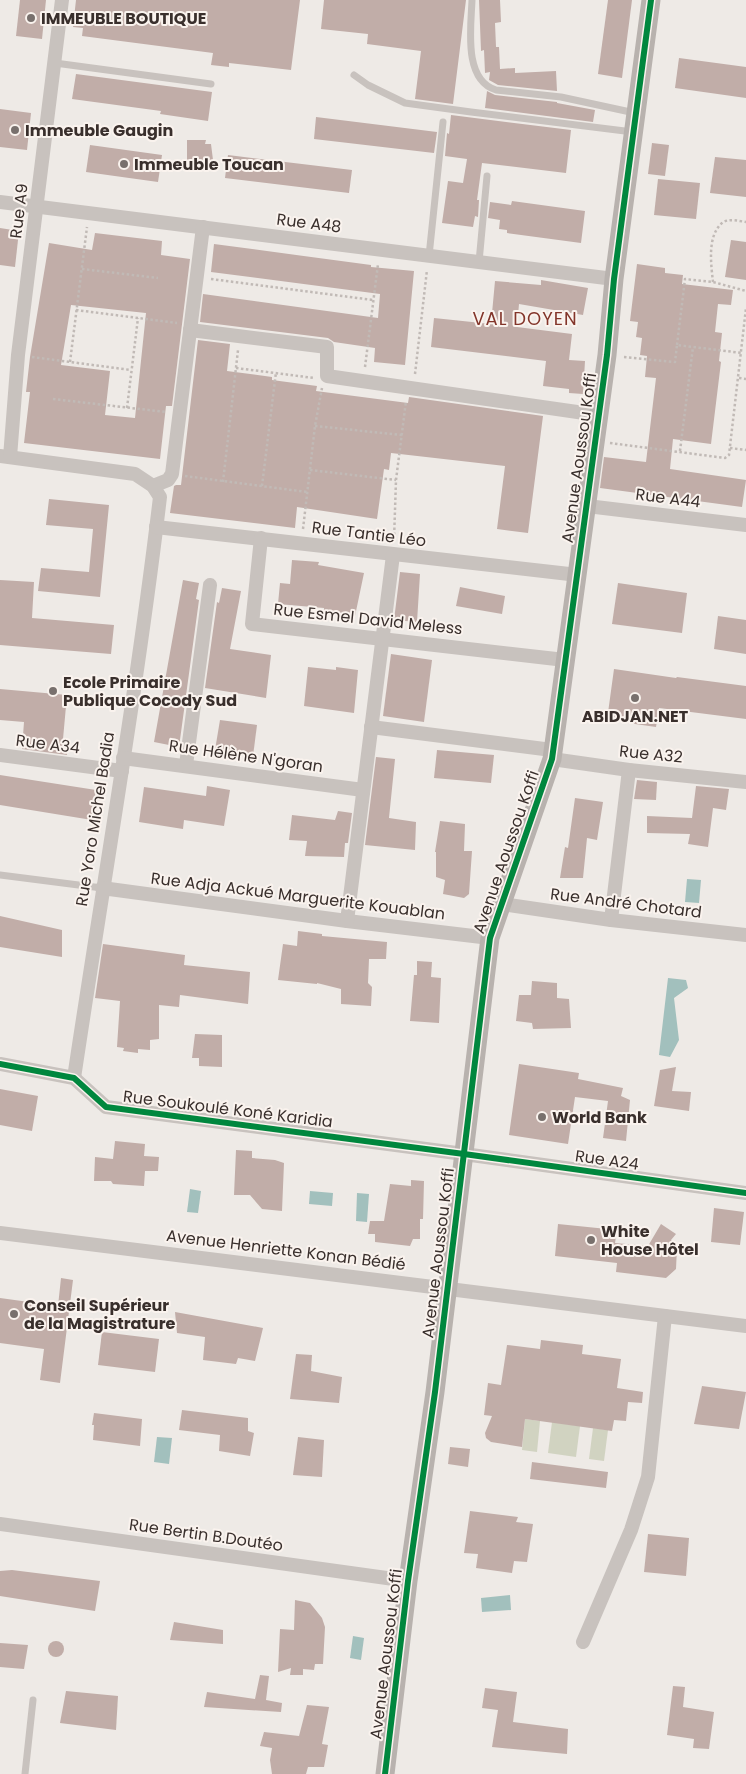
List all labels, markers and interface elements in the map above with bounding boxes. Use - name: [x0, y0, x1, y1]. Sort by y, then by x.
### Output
- place label: IMMEUBLE BOUTIQUE: [41, 7, 206, 30]
- marker: IMMEUBLE BOUTIQUE: [25, 12, 37, 24]
- place label: Immeuble Gaugin: [25, 119, 173, 142]
- marker: Immeuble Gaugin: [9, 124, 21, 136]
- place label: Immeuble Toucan: [134, 153, 284, 176]
- marker: Immeuble Toucan: [118, 158, 130, 170]
- street label: Rue A9: [4, 182, 34, 240]
- street label: Rue A48: [275, 208, 343, 238]
- district label: VAL DOYEN: [472, 306, 578, 331]
- street label: Avenue Aoussou Koffi: [556, 372, 602, 544]
- street label: Rue A44: [634, 483, 702, 513]
- street label: Rue Tantie Léo: [311, 516, 427, 552]
- street label: Rue Esmel David Meless: [272, 598, 464, 640]
- place label: Ecole Primaire Publique Cocody Sud: [63, 671, 237, 712]
- marker: Ecole Primaire Publique Cocody Sud: [47, 685, 59, 697]
- marker: ABIDJAN.NET: [629, 692, 641, 704]
- place label: ABIDJAN.NET: [582, 705, 689, 728]
- street label: Rue A34: [15, 729, 81, 759]
- street label: Rue Yoro Michel Badia: [70, 730, 120, 908]
- street label: Rue Hélène N'goran: [167, 734, 325, 778]
- street label: Rue A32: [618, 739, 684, 769]
- street label: Avenue Aoussou Koffi: [467, 767, 545, 937]
- street label: Rue Adja Ackué Marguerite Kouablan: [150, 867, 446, 925]
- street label: Rue André Chotard: [549, 882, 703, 924]
- street label: Rue Soukoulé Koné Karidia: [122, 1085, 334, 1133]
- place label: World Bank: [552, 1106, 647, 1129]
- marker: World Bank: [536, 1111, 548, 1123]
- street label: Rue A24: [574, 1144, 640, 1176]
- street label: Avenue Aoussou Koffi: [416, 1167, 460, 1339]
- place label: White House Hôtel: [601, 1220, 699, 1261]
- street label: Avenue Henriette Konan Bédié: [165, 1224, 407, 1276]
- marker: White House Hôtel: [585, 1234, 597, 1246]
- place label: Conseil Supérieur de la Magistrature: [24, 1294, 175, 1335]
- marker: Conseil Supérieur de la Magistrature: [8, 1308, 20, 1320]
- street label: Rue Bertin B.Doutéo: [128, 1513, 284, 1557]
- street label: Avenue Aoussou Koffi: [364, 1568, 408, 1740]

